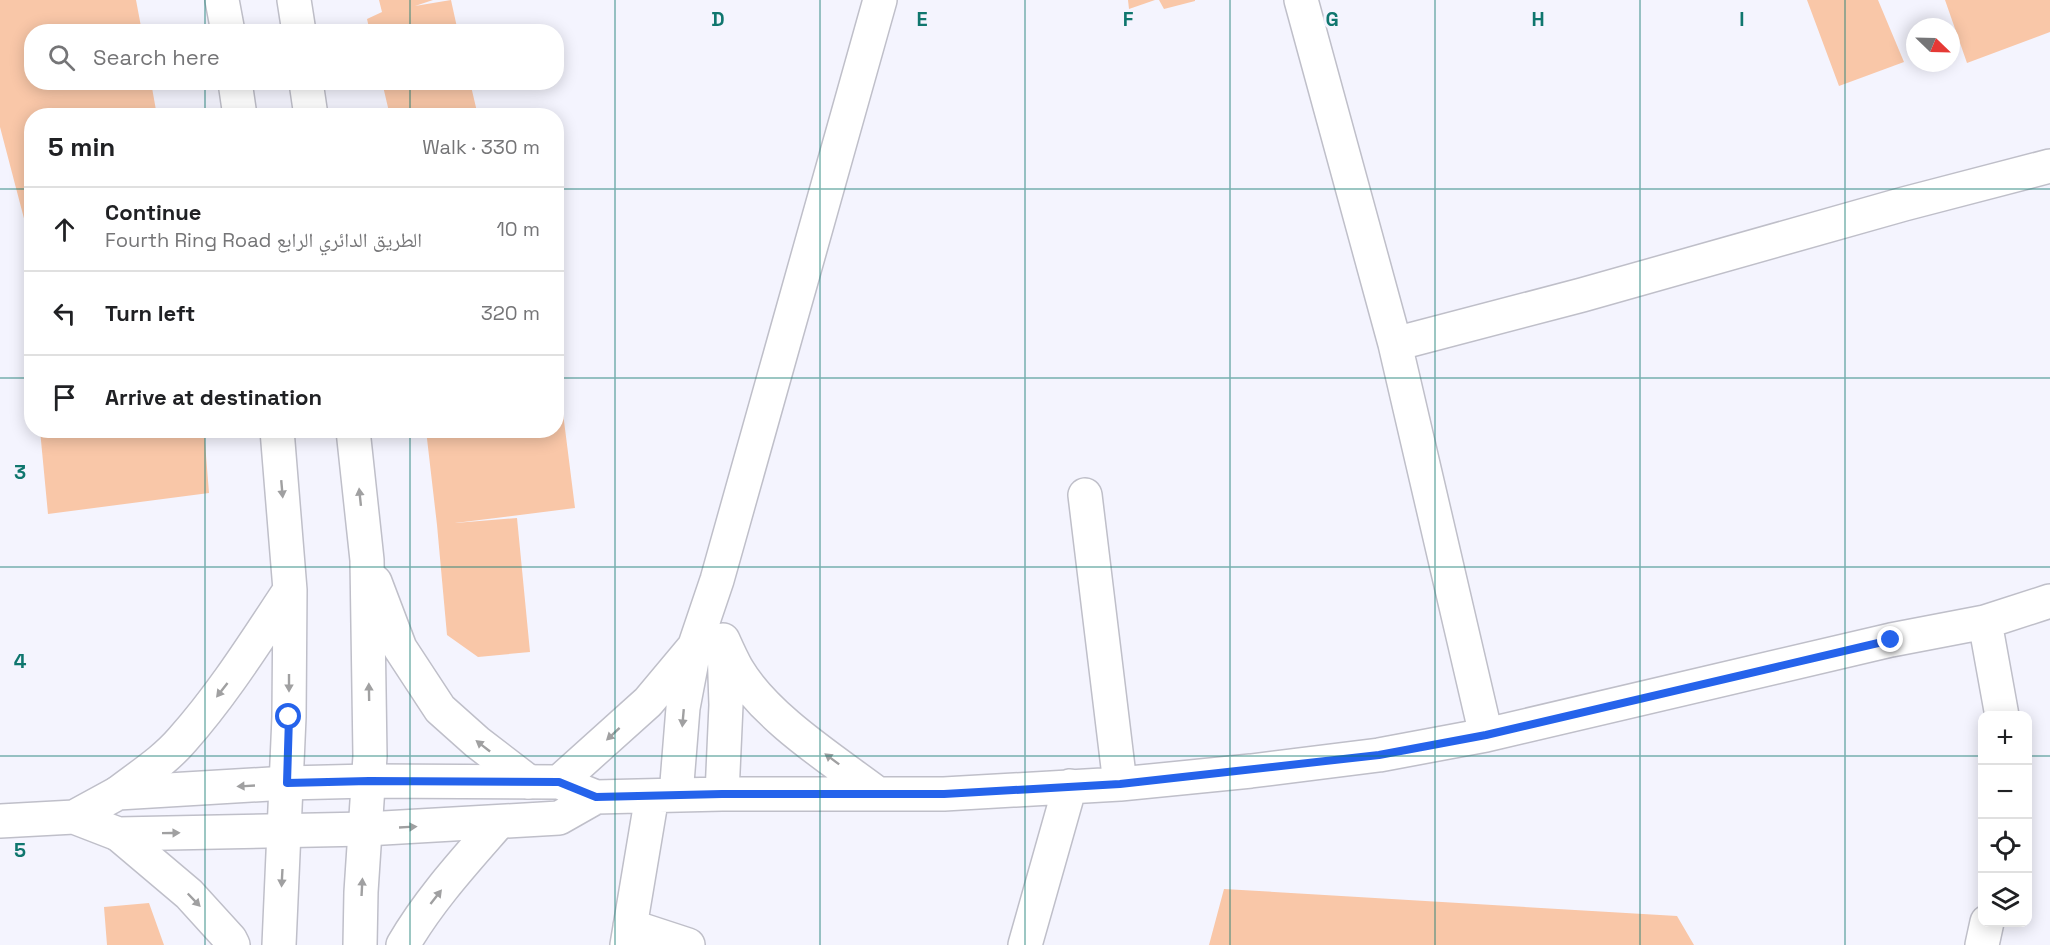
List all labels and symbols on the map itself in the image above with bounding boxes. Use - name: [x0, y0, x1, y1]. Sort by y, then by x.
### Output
- text: D: [711, 6, 725, 32]
- text: E: [916, 6, 928, 32]
- text: F: [1123, 6, 1134, 32]
- text: G: [1325, 6, 1339, 32]
- text: H: [1531, 6, 1545, 32]
- text: I: [1739, 6, 1745, 32]
- north arrow: [1906, 18, 1960, 72]
- text: 3: [14, 459, 26, 485]
- one-way arrow: [277, 479, 287, 498]
- one-way arrow: [355, 488, 365, 507]
- route end: [1877, 626, 1903, 652]
- text: 4: [14, 648, 27, 674]
- one-way arrow: [284, 674, 294, 693]
- one-way arrow: [215, 682, 228, 698]
- one-way arrow: [364, 682, 373, 701]
- route start: [275, 703, 301, 729]
- one-way arrow: [678, 708, 687, 727]
- one-way arrow: [605, 727, 620, 741]
- one-way arrow: [475, 741, 490, 753]
- one-way arrow: [824, 753, 839, 765]
- one-way arrow: [237, 781, 256, 790]
- one-way arrow: [399, 822, 418, 831]
- one-way arrow: [162, 828, 181, 838]
- text: 5: [14, 837, 26, 863]
- one-way arrow: [277, 869, 286, 888]
- one-way arrow: [357, 877, 366, 896]
- one-way arrow: [429, 889, 441, 904]
- one-way arrow: [186, 892, 200, 906]

